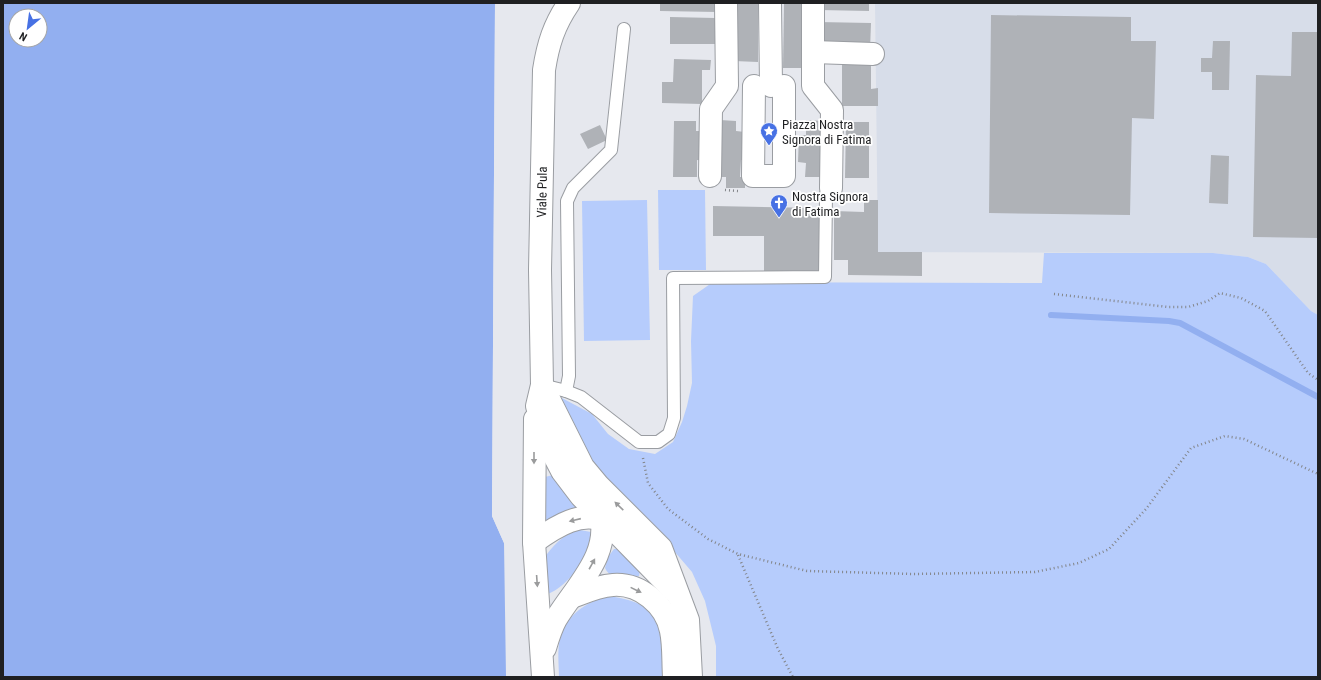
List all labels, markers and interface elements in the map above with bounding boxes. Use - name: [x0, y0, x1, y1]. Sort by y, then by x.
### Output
- north arrow: [8, 8, 48, 48]
- text: N: [17, 29, 29, 44]
- place label: Piazza Nostra Signora di Fatima: [782, 117, 871, 147]
- place icon: Piazza Nostra Signora di Fatima: [759, 121, 779, 146]
- street label: Viale Pula: [534, 166, 550, 218]
- place label: Nostra Signora di Fatima: [792, 189, 868, 219]
- church icon: Nostra Signora di Fatima: [769, 193, 789, 218]
- one-way arrow: [531, 452, 537, 465]
- one-way arrow: [614, 501, 624, 511]
- one-way arrow: [568, 518, 581, 524]
- one-way arrow: [589, 558, 596, 570]
- one-way arrow: [534, 575, 540, 587]
- one-way arrow: [630, 587, 642, 593]

